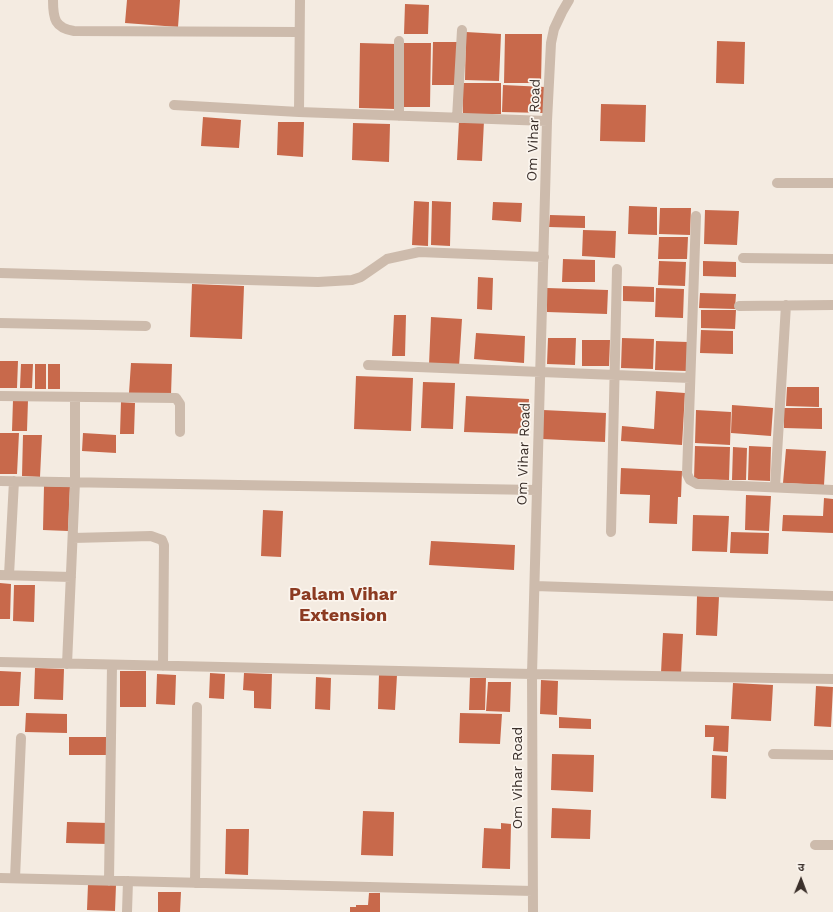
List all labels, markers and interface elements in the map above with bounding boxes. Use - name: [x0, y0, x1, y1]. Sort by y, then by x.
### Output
- street label: Om Vihar Road: [524, 78, 544, 182]
- street label: Om Vihar Road: [514, 402, 534, 506]
- district label: Palam Vihar Extension: [289, 584, 397, 626]
- street label: Om Vihar Road: [510, 727, 526, 829]
- north arrow: [781, 860, 821, 900]
- text: उ: [798, 861, 805, 874]

